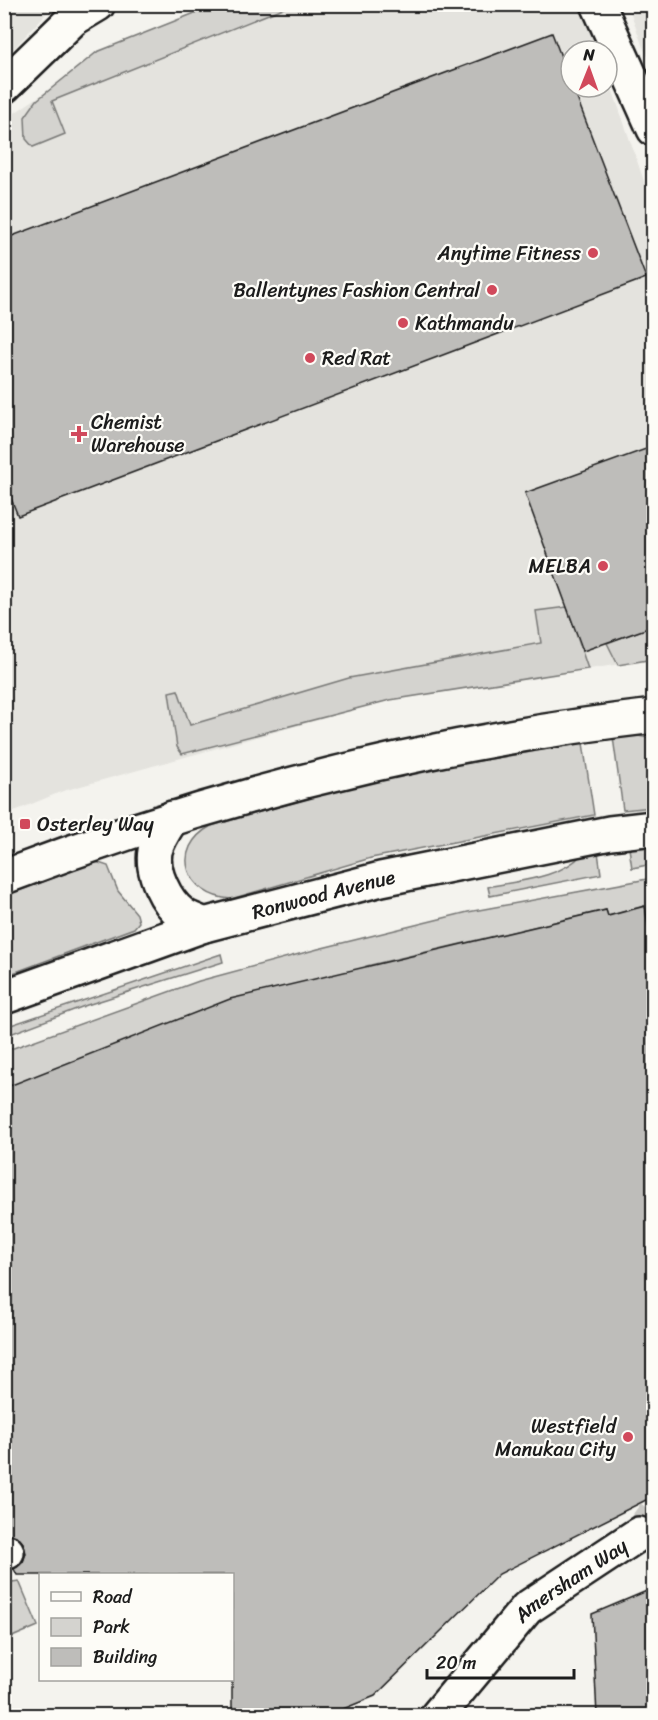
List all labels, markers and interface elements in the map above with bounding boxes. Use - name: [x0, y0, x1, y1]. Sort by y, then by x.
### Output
- north arrow: [559, 39, 619, 99]
- text: N: [582, 40, 596, 69]
- place label: Anytime Fitness: [437, 236, 582, 271]
- marker: Anytime Fitness: [586, 246, 600, 260]
- place label: Ballentynes Fashion Central: [233, 273, 481, 308]
- marker: Ballentynes Fashion Central: [485, 283, 499, 297]
- place label: Kathmandu: [415, 306, 514, 341]
- marker: Kathmandu: [396, 316, 410, 330]
- place label: Red Rat: [322, 341, 391, 376]
- marker: Red Rat: [303, 351, 317, 365]
- place label: Chemist Warehouse: [91, 405, 185, 463]
- marker: Chemist Warehouse: [72, 427, 86, 441]
- place label: MELBA: [529, 549, 591, 584]
- marker: MELBA: [596, 559, 610, 573]
- place label: Osterley Way: [37, 807, 154, 842]
- marker: Osterley Way: [18, 817, 32, 831]
- street label: Ronwood Avenue: [248, 860, 398, 930]
- place label: Westfield Manukau City: [495, 1409, 617, 1467]
- marker: Westfield Manukau City: [621, 1430, 635, 1444]
- street label: Amersham Way: [504, 1529, 636, 1632]
- legend: [39, 1573, 234, 1681]
- text: Road: [93, 1581, 133, 1613]
- text: Park: [93, 1611, 130, 1643]
- text: Building: [93, 1641, 157, 1673]
- scale bar: [427, 1642, 574, 1680]
- text: 20 m: [436, 1647, 476, 1679]

